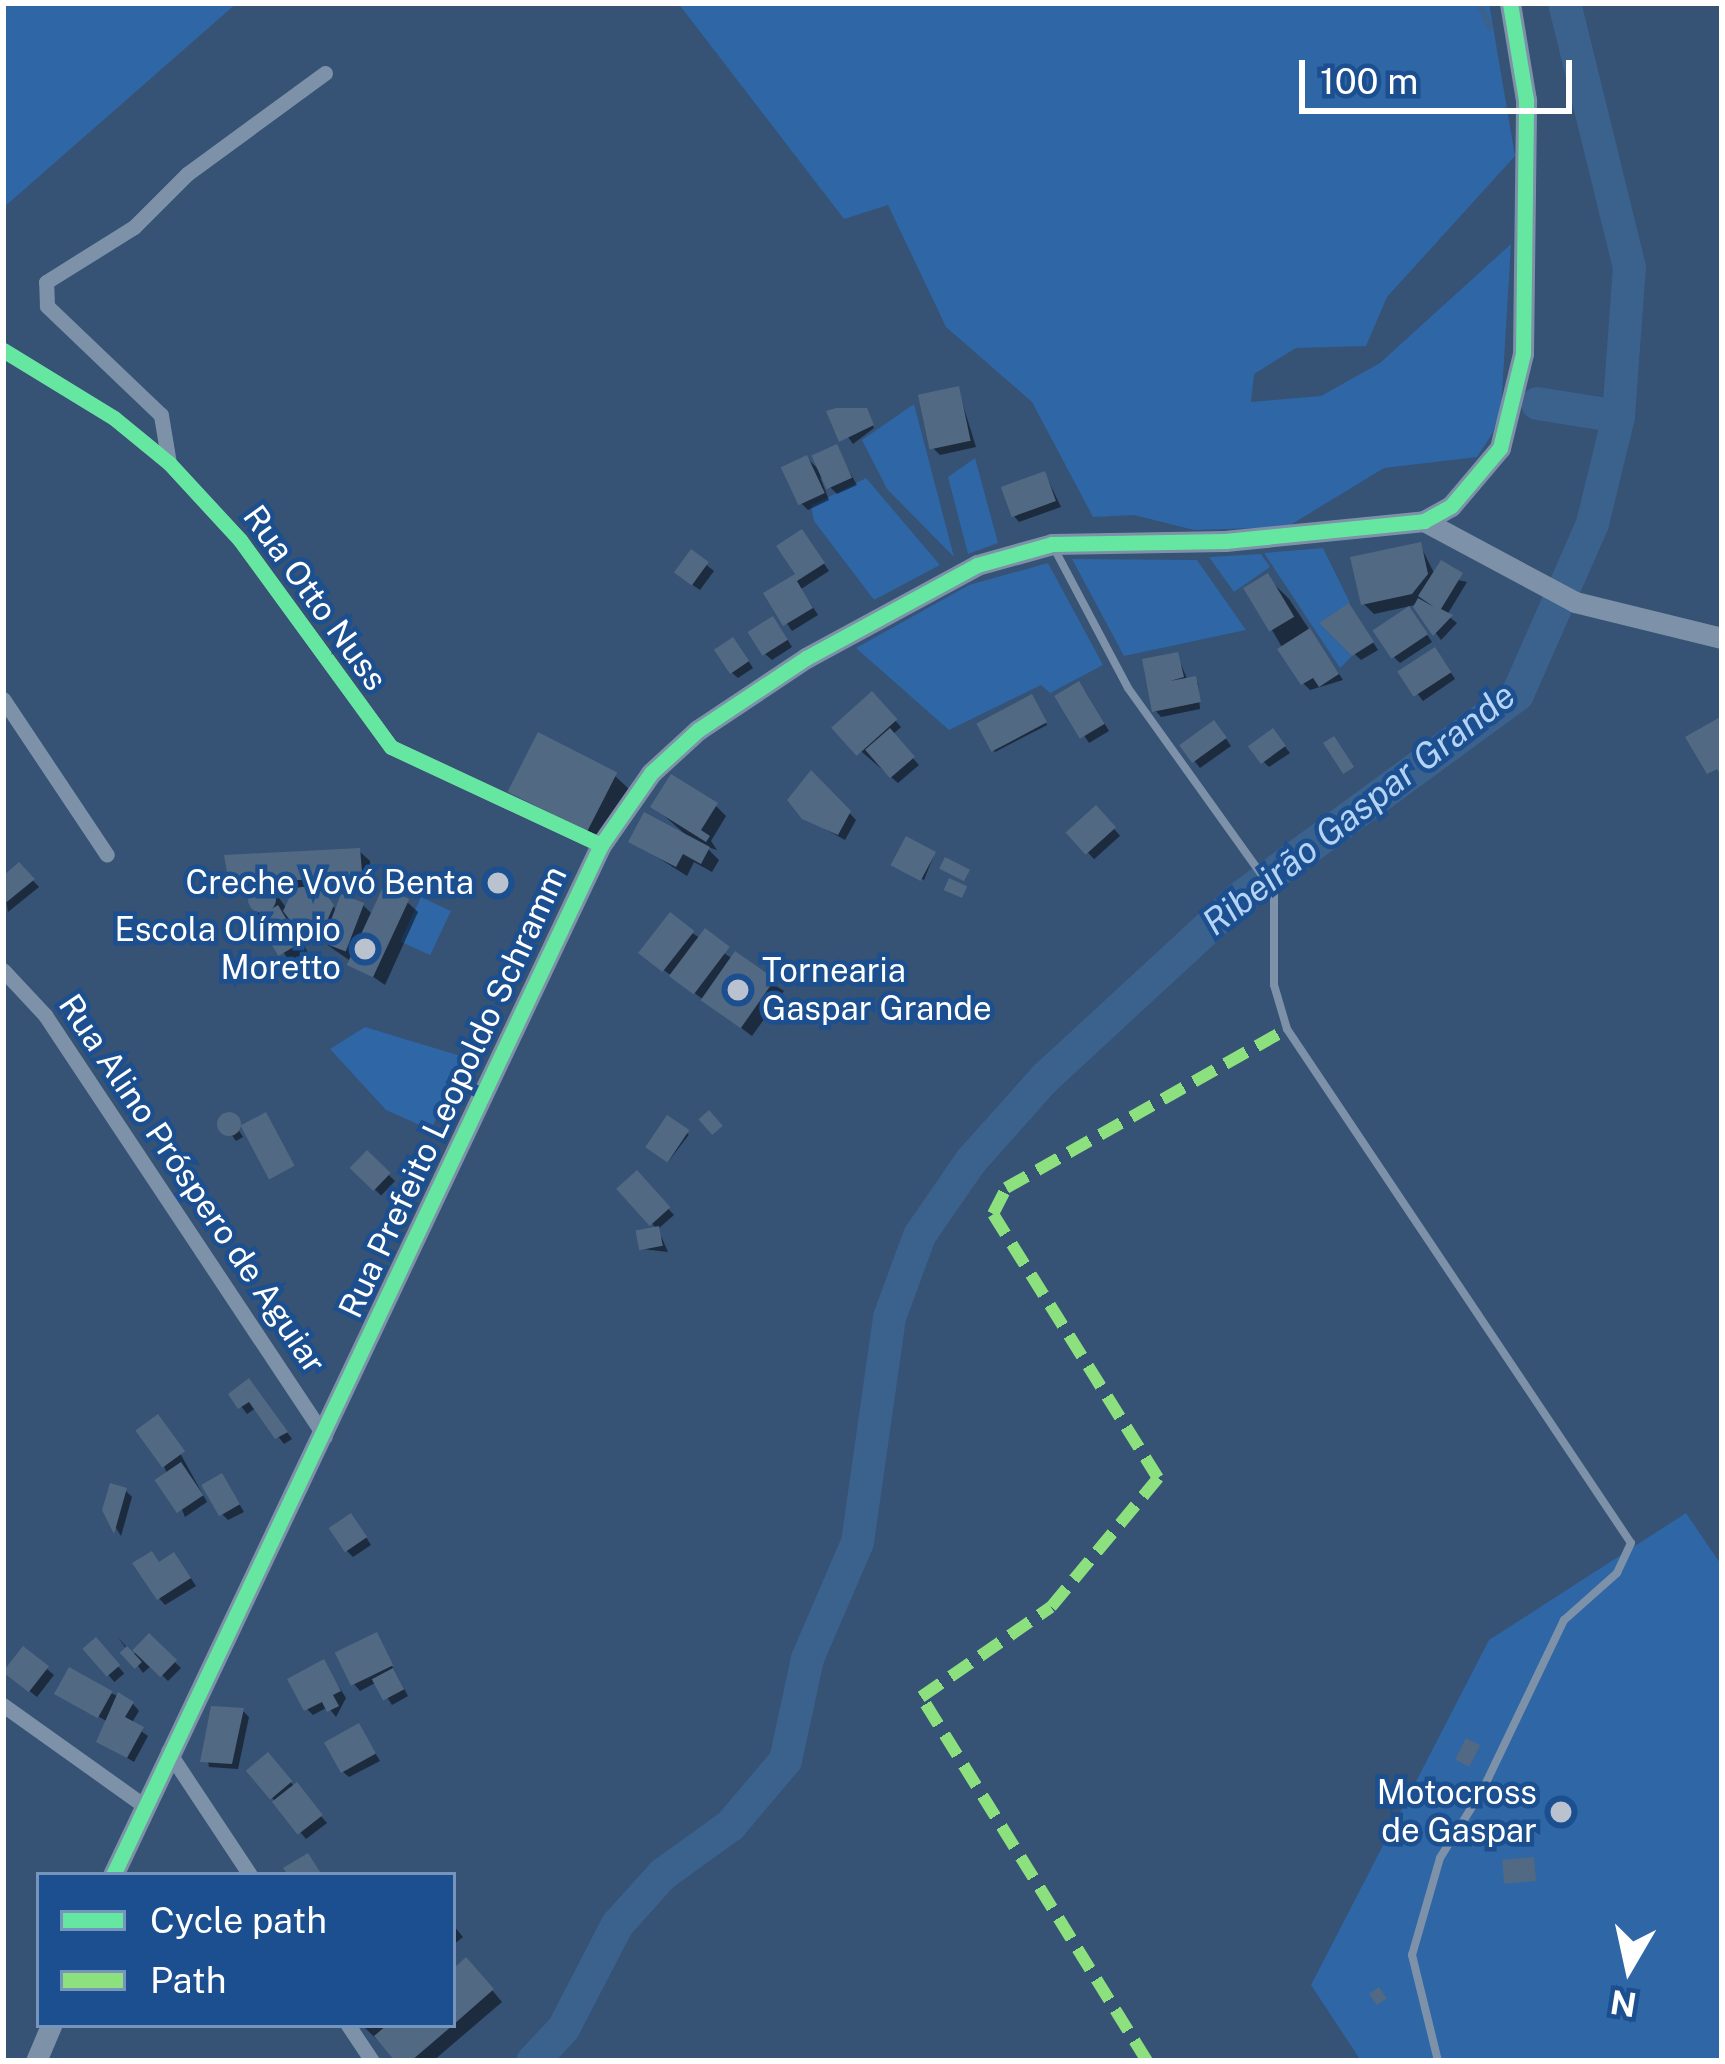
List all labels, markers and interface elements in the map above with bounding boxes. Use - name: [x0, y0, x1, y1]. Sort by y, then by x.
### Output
- scale bar: [1305, 36, 1578, 110]
- text: 100 m: [1320, 60, 1418, 102]
- street label: Rua Otto Nuss: [235, 498, 395, 698]
- water label: Ribeirão Gaspar Grande: [1194, 674, 1524, 944]
- street label: Rua Prefeito Leopoldo Schramm: [331, 860, 575, 1324]
- place label: Creche Vovó Benta: [184, 863, 474, 903]
- marker: Creche Vovó Benta: [485, 870, 511, 896]
- place label: Escola Olímpio Moretto: [115, 910, 341, 988]
- marker: Escola Olímpio Moretto: [352, 936, 378, 962]
- place label: Tornearia Gaspar Grande: [762, 951, 992, 1029]
- marker: Tornearia Gaspar Grande: [725, 977, 751, 1003]
- street label: Rua Alino Próspero de Aguiar: [50, 987, 334, 1381]
- place label: Motocross de Gaspar: [1377, 1773, 1537, 1851]
- marker: Motocross de Gaspar: [1548, 1799, 1574, 1825]
- legend: [36, 1872, 456, 2028]
- text: Cycle path: [150, 1899, 327, 1941]
- north arrow: [1569, 1908, 1689, 2028]
- text: Path: [150, 1959, 226, 2001]
- text: N: [1608, 1983, 1639, 2024]

